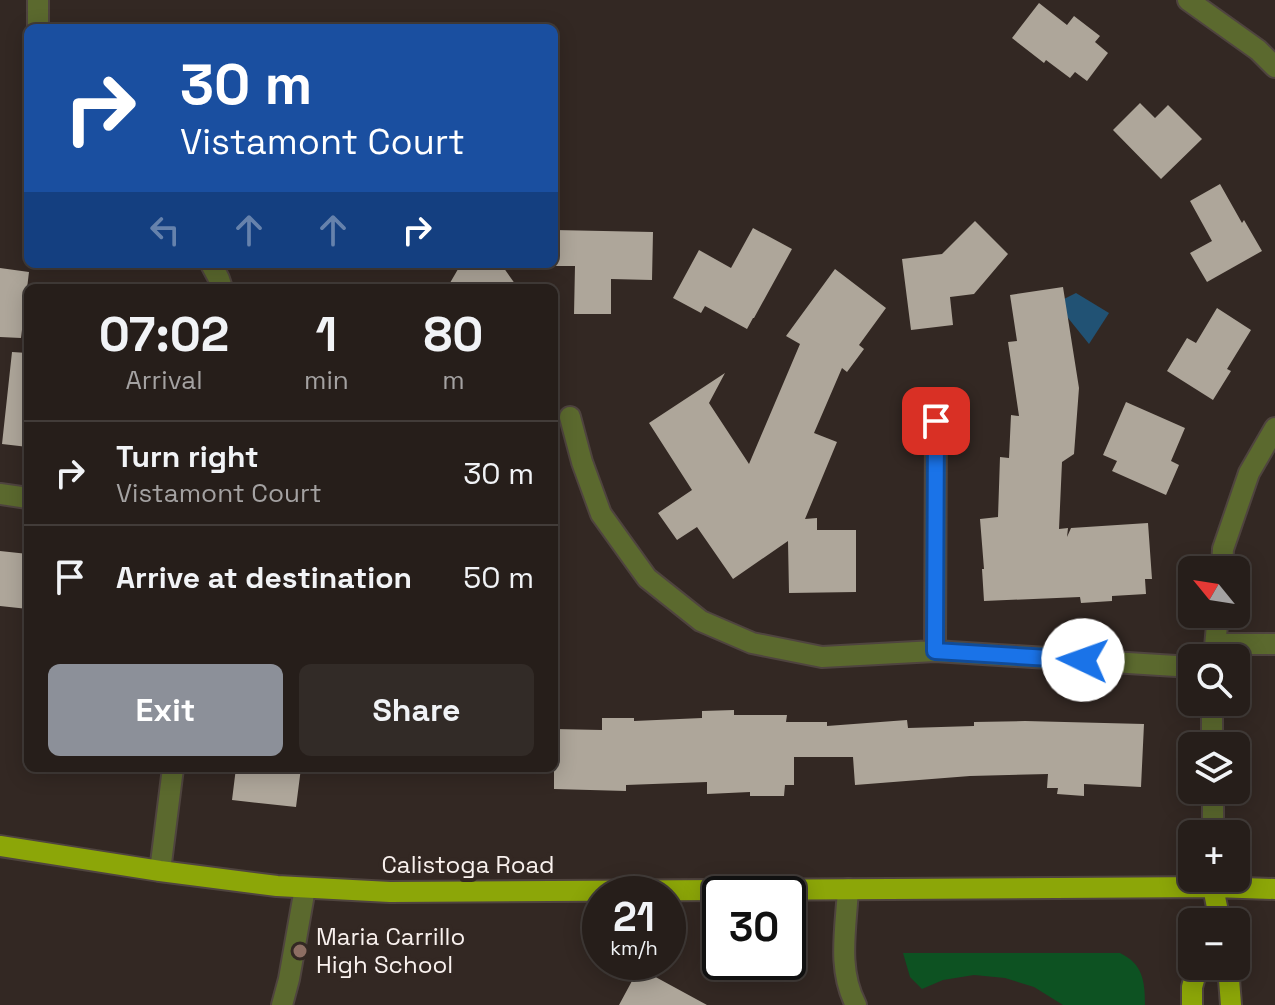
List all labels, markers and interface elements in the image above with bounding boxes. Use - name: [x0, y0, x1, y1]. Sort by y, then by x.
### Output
- text: 30 m: [180, 49, 312, 120]
- icon: right: [48, 56, 152, 160]
- text: Vistamont Court: [180, 119, 465, 165]
- icon: left: [143, 208, 187, 252]
- icon: ahead: [227, 208, 271, 252]
- icon: ahead: [311, 208, 355, 252]
- icon: right: [395, 208, 439, 252]
- text: 07:02: [99, 304, 229, 365]
- text: 1: [316, 304, 337, 365]
- text: 80: [423, 304, 483, 365]
- text: Arrival: [125, 363, 203, 397]
- text: min: [304, 363, 349, 397]
- text: m: [442, 363, 465, 397]
- pin: [902, 387, 970, 455]
- icon: arrive: [914, 399, 958, 443]
- text: Turn right: [116, 437, 259, 476]
- icon: right: [48, 451, 92, 495]
- text: 30 m: [463, 454, 534, 493]
- text: Vistamont Court: [116, 476, 322, 510]
- icon: arrive: [48, 555, 92, 599]
- north arrow: [1178, 556, 1250, 628]
- map controls: [1178, 556, 1250, 980]
- text: Arrive at destination: [116, 558, 412, 597]
- text: 50 m: [463, 558, 534, 597]
- position arrow: [1041, 618, 1125, 702]
- button: search: [1178, 644, 1250, 716]
- button: Exit: [48, 664, 283, 756]
- button: Share: [299, 664, 534, 756]
- button: layers: [1178, 732, 1250, 804]
- button: +: [1178, 820, 1250, 892]
- street label: Calistoga Road: [381, 849, 555, 880]
- speed limit sign: 30: [702, 876, 806, 980]
- text: 21: [613, 892, 655, 943]
- button: −: [1178, 908, 1250, 980]
- place label: Maria Carrillo High School: [316, 921, 465, 980]
- text: km/h: [610, 935, 658, 961]
- marker: Maria Carrillo High School: [291, 942, 309, 960]

